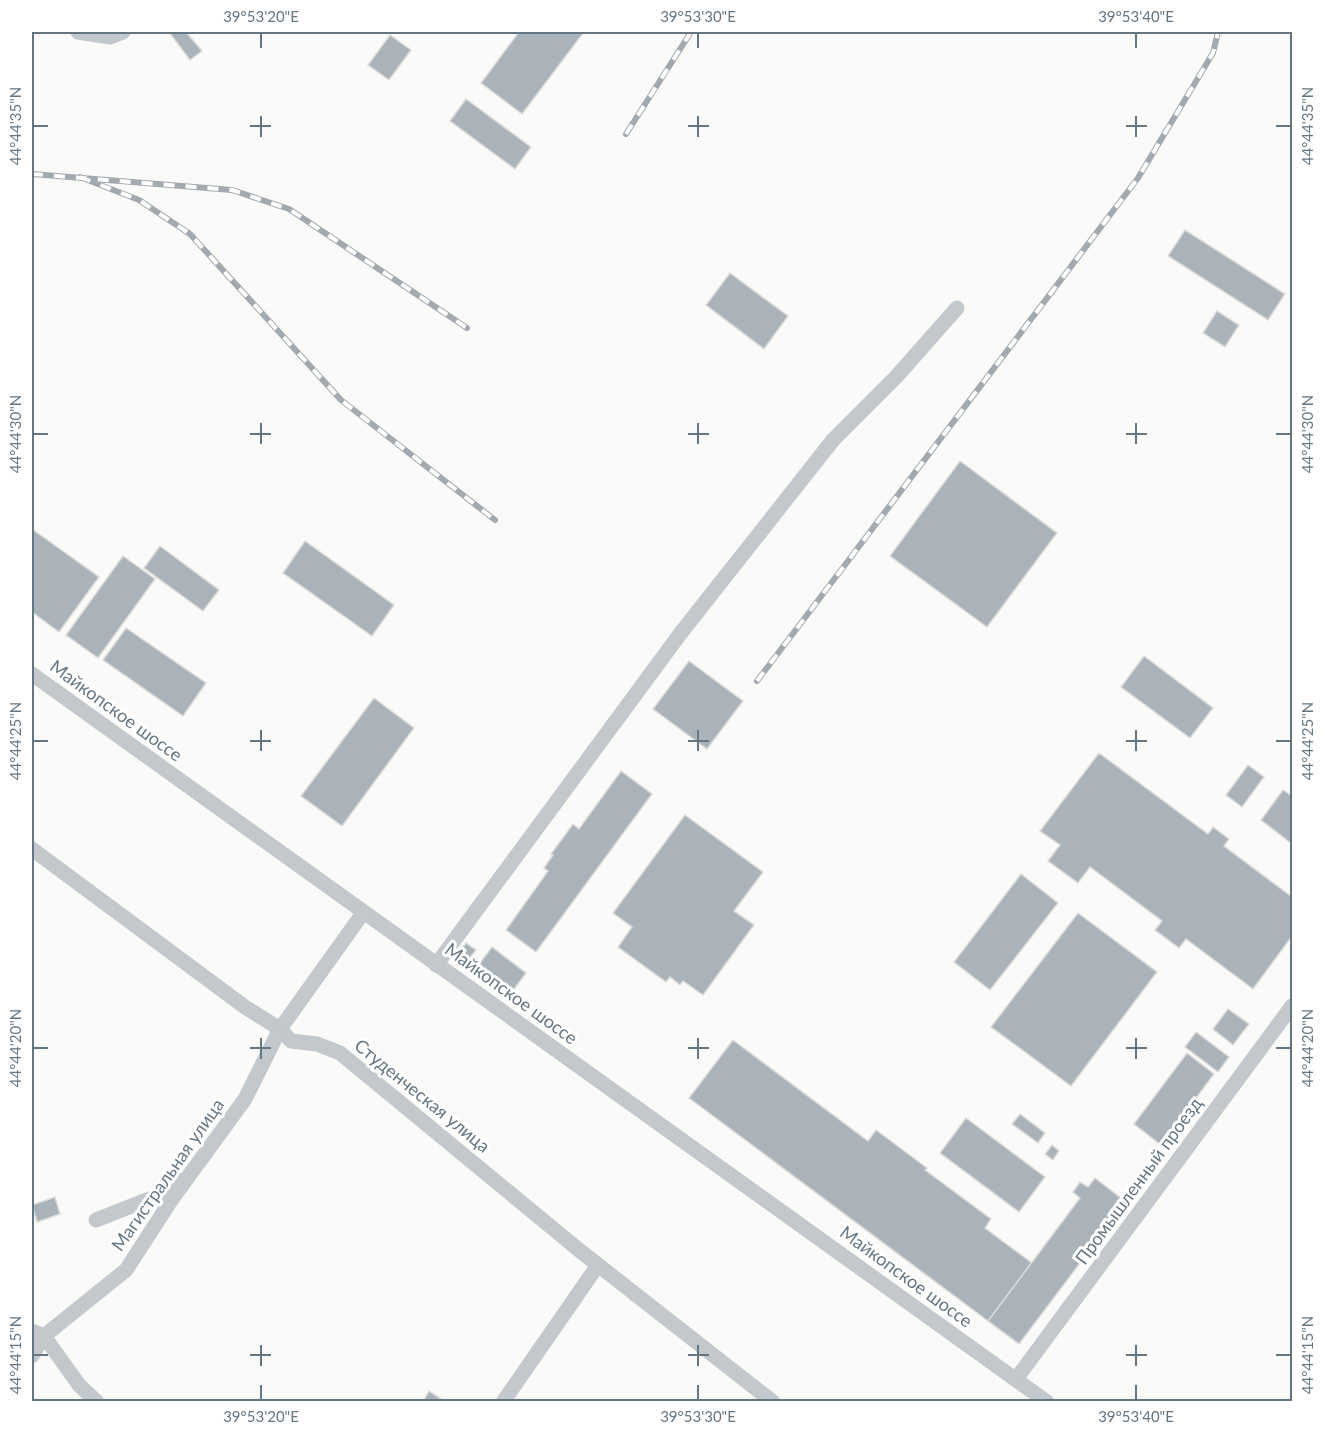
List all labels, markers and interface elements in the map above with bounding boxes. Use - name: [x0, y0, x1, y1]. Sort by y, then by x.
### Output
- text: 39°53'20"E: [223, 7, 299, 25]
- text: 39°53'30"E: [660, 7, 736, 25]
- text: 39°53'40"E: [1098, 7, 1174, 25]
- text: 44°44'35"N: [6, 87, 24, 165]
- text: 44°44'35"N: [1298, 87, 1316, 165]
- text: 44°44'30"N: [6, 395, 24, 473]
- text: 44°44'30"N: [1298, 395, 1316, 473]
- street label: Майкопское шоссе: [46, 655, 187, 766]
- text: 44°44'25"N: [6, 702, 24, 780]
- text: 44°44'25"N: [1298, 702, 1316, 780]
- street label: Майкопское шоссе: [441, 938, 582, 1049]
- text: 44°44'20"N: [6, 1009, 24, 1087]
- text: 44°44'20"N: [1298, 1009, 1316, 1087]
- street label: Студенческая улица: [350, 1034, 495, 1157]
- street label: Промышленный проезд: [1070, 1093, 1206, 1268]
- street label: Магистральная улица: [106, 1094, 228, 1255]
- street label: Майкопское шоссе: [836, 1221, 977, 1332]
- text: 44°44'15"N: [6, 1316, 24, 1394]
- text: 44°44'15"N: [1298, 1316, 1316, 1394]
- text: 39°53'20"E: [223, 1407, 299, 1425]
- text: 39°53'30"E: [660, 1407, 736, 1425]
- text: 39°53'40"E: [1098, 1407, 1174, 1425]

